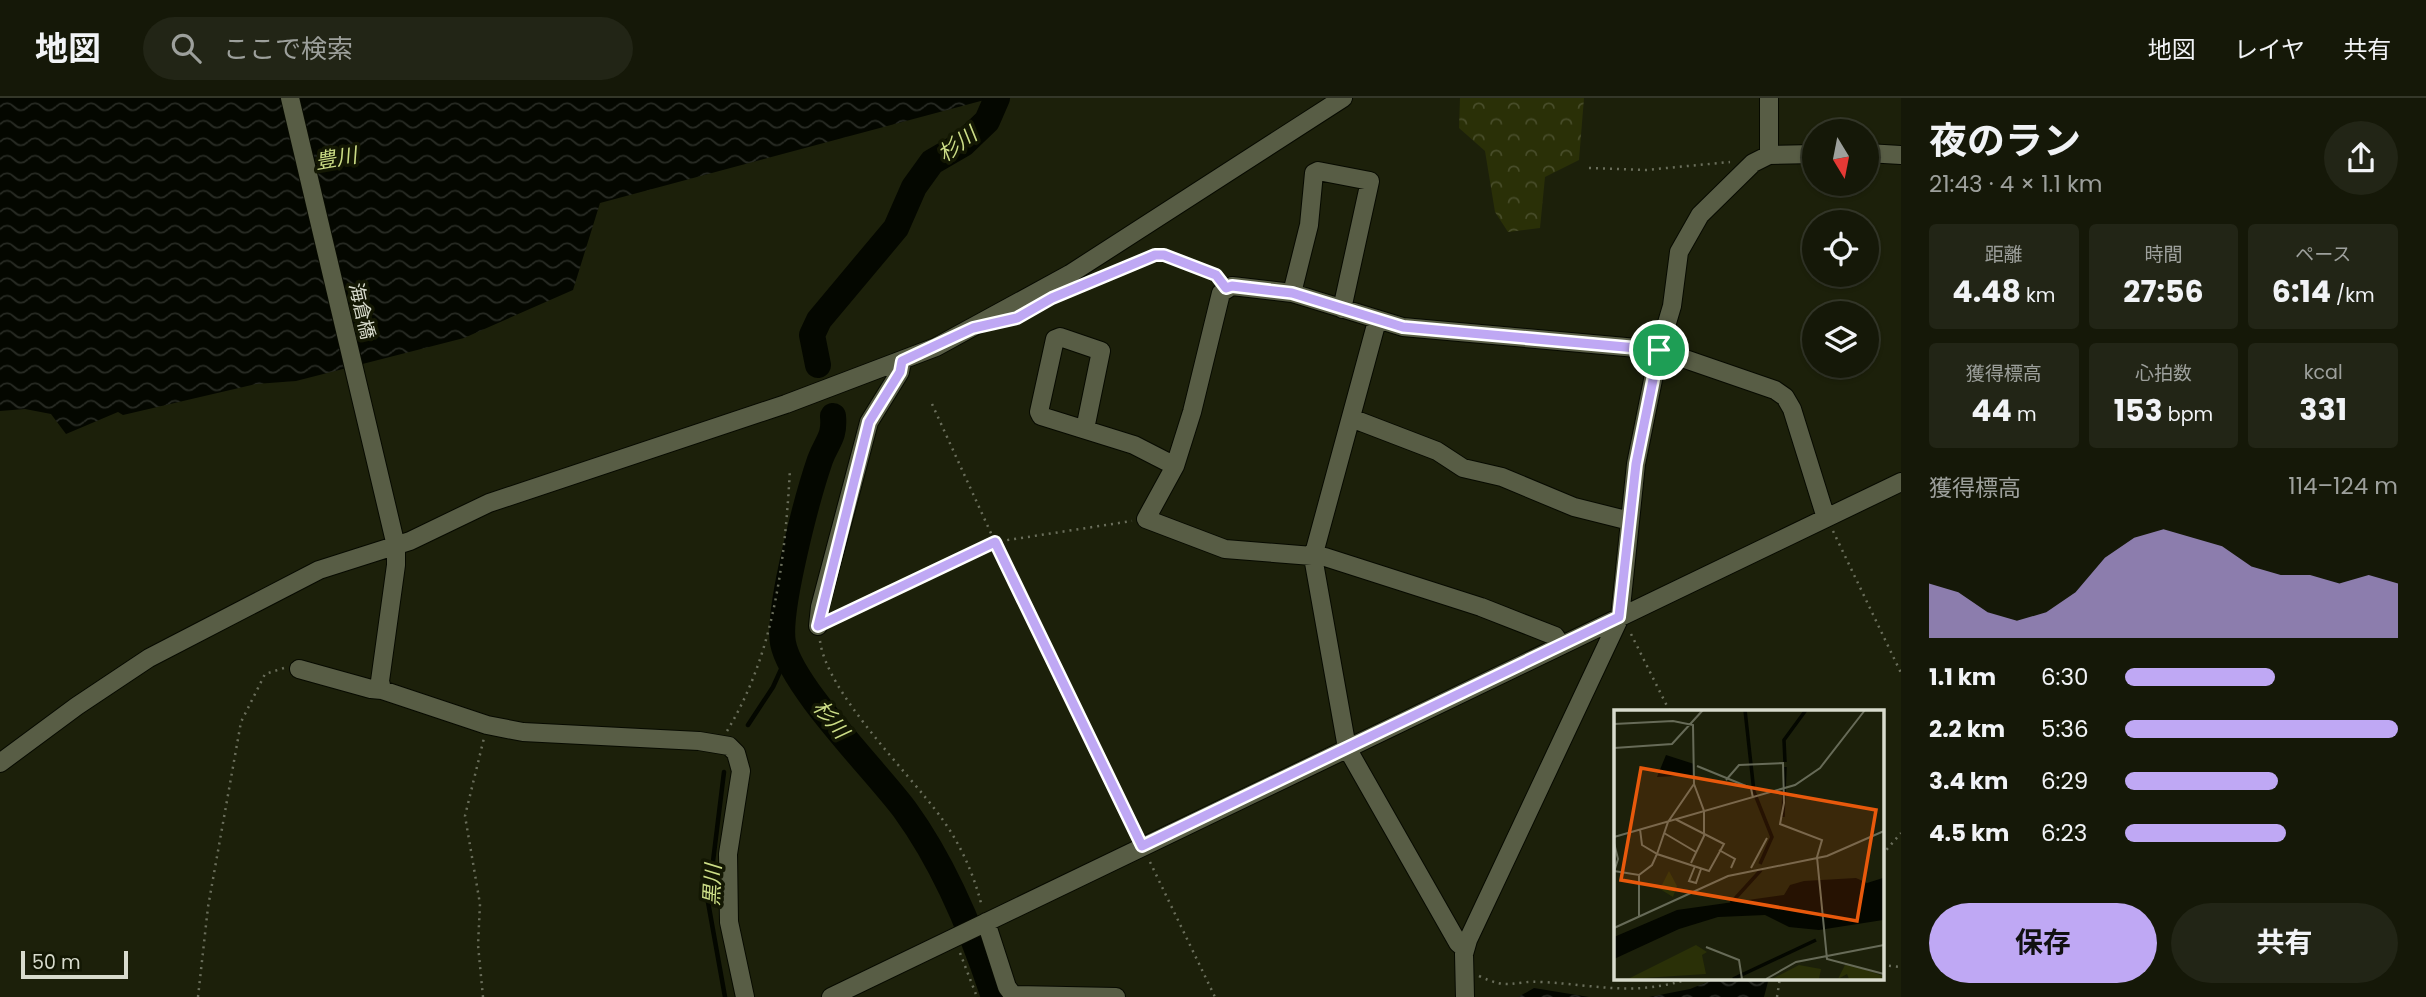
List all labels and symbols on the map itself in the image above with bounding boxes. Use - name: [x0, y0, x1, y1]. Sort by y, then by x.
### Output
- water label: 杉川: [931, 119, 984, 168]
- north arrow: [1802, 119, 1880, 196]
- water label: 豊川: [313, 140, 361, 176]
- street label: 海倉橋: [342, 280, 382, 342]
- pin: [1629, 320, 1689, 380]
- water label: 杉川: [807, 694, 857, 746]
- inset map: [1614, 710, 1884, 979]
- water label: 黒川: [696, 861, 728, 907]
- scale bar: [21, 948, 128, 980]

